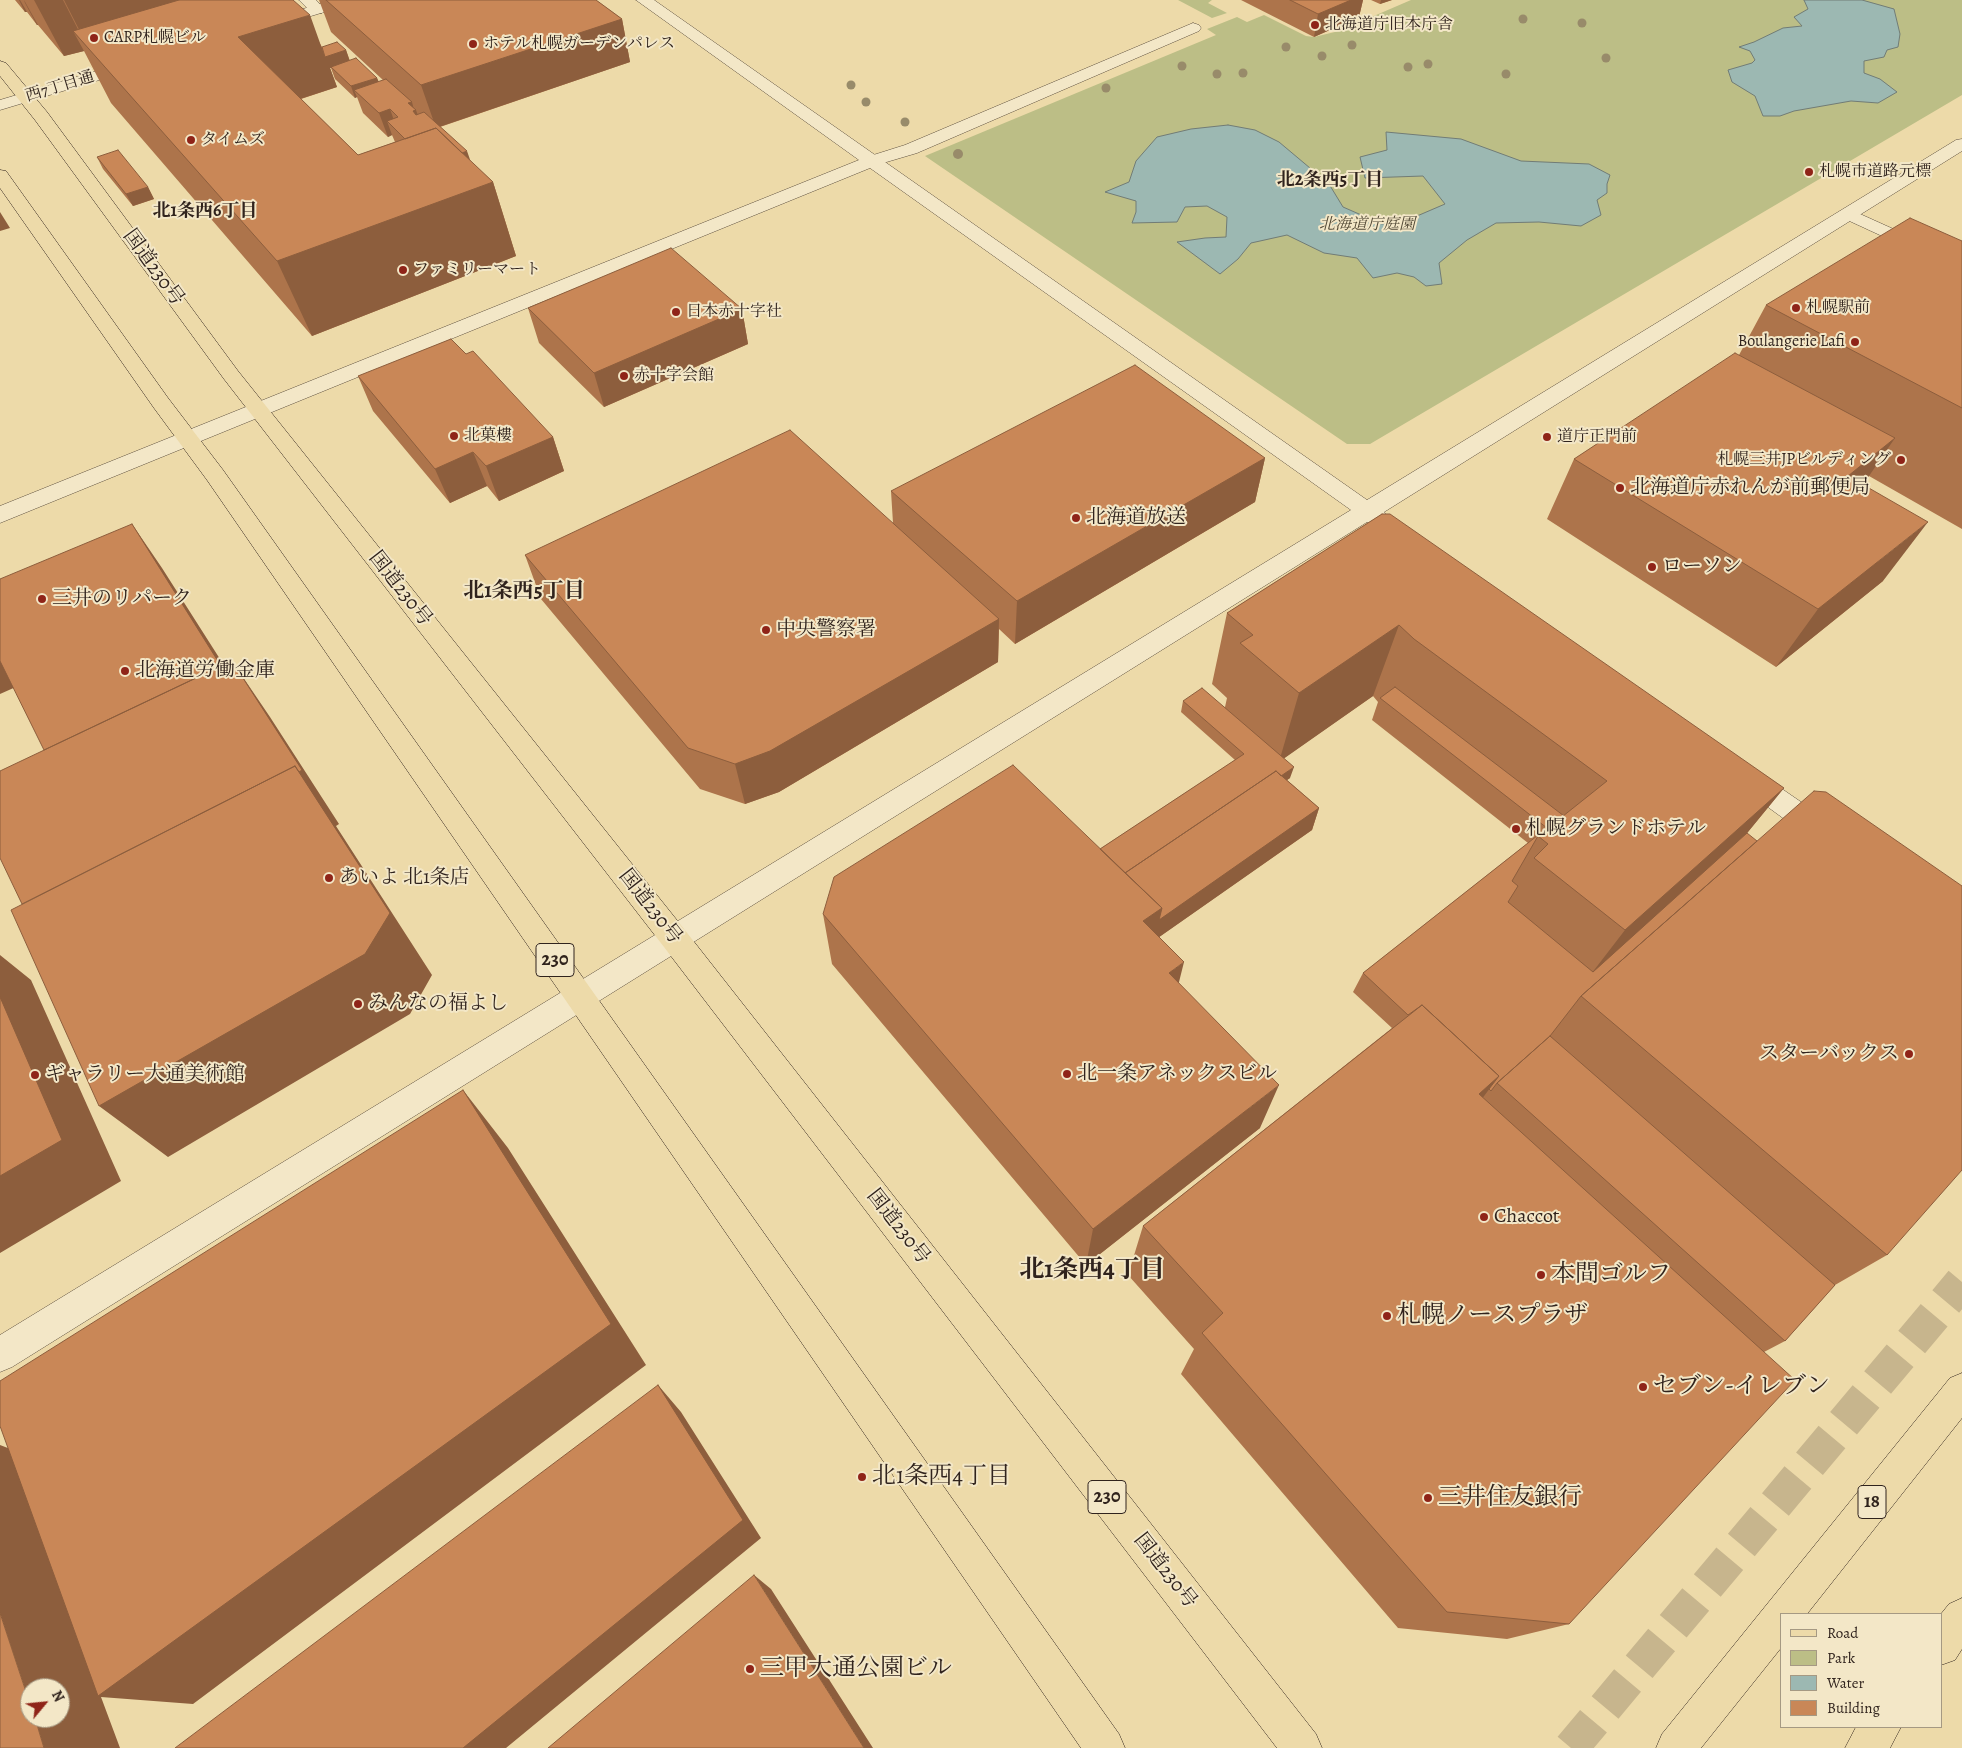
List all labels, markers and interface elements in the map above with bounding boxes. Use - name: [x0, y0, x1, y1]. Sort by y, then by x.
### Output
- place label: 北海道庁旧本庁舎: [1325, 15, 1453, 35]
- marker: 北海道庁旧本庁舎: [1309, 19, 1321, 31]
- place label: CARP札幌ビル: [104, 28, 206, 48]
- marker: CARP札幌ビル: [88, 32, 100, 44]
- place label: ホテル札幌ガーデンパレス: [483, 34, 675, 54]
- marker: ホテル札幌ガーデンパレス: [467, 38, 479, 50]
- street label: 西7丁目通: [23, 67, 97, 107]
- place label: タイムズ: [201, 130, 265, 150]
- marker: タイムズ: [185, 134, 197, 146]
- place label: 札幌市道路元標: [1819, 162, 1931, 182]
- marker: 札幌市道路元標: [1803, 166, 1815, 178]
- district label: 北2条西5丁目: [1277, 170, 1383, 192]
- district label: 北1条西6丁目: [153, 201, 257, 223]
- park label: 北海道庁庭園: [1319, 215, 1415, 235]
- street label: 国道230号: [117, 225, 189, 311]
- place label: ファミリーマート: [413, 260, 541, 280]
- marker: ファミリーマート: [397, 264, 409, 276]
- place label: 札幌駅前: [1806, 298, 1870, 318]
- place label: 日本赤十字社: [686, 302, 782, 322]
- marker: 札幌駅前: [1790, 302, 1802, 314]
- marker: 日本赤十字社: [670, 306, 682, 318]
- place label: Boulangerie Lafi: [1738, 332, 1845, 352]
- marker: Boulangerie Lafi: [1849, 336, 1861, 348]
- place label: 赤十字会館: [634, 366, 714, 386]
- marker: 赤十字会館: [618, 370, 630, 382]
- place label: 北菓樓: [464, 426, 512, 446]
- place label: 道庁正門前: [1557, 427, 1637, 447]
- marker: 北菓樓: [448, 430, 460, 442]
- marker: 道庁正門前: [1541, 431, 1553, 443]
- place label: 札幌三井JPビルディング: [1717, 450, 1891, 470]
- marker: 札幌三井JPビルディング: [1895, 454, 1907, 466]
- place label: 北海道庁赤れんが前郵便局: [1630, 476, 1870, 500]
- marker: 北海道庁赤れんが前郵便局: [1614, 482, 1626, 494]
- place label: 北海道放送: [1086, 506, 1186, 530]
- marker: 北海道放送: [1070, 512, 1082, 524]
- street label: 国道230号: [363, 547, 437, 631]
- place label: ローソン: [1662, 555, 1742, 579]
- marker: ローソン: [1646, 561, 1658, 573]
- district label: 北1条西5丁目: [463, 579, 585, 605]
- place label: 三井のリパーク: [52, 587, 192, 611]
- marker: 三井のリパーク: [36, 593, 48, 605]
- place label: 中央警察署: [776, 618, 876, 642]
- marker: 中央警察署: [760, 624, 772, 636]
- place label: 北海道労働金庫: [135, 659, 275, 683]
- marker: 北海道労働金庫: [119, 665, 131, 677]
- place label: 札幌グランドホテル: [1526, 817, 1706, 841]
- marker: 札幌グランドホテル: [1510, 823, 1522, 835]
- street label: 国道230号: [613, 865, 687, 949]
- place label: あいよ 北1条店: [339, 866, 470, 890]
- marker: あいよ 北1条店: [323, 872, 335, 884]
- road number: 230: [536, 944, 574, 976]
- place label: みんなの福よし: [368, 992, 508, 1016]
- marker: みんなの福よし: [352, 998, 364, 1010]
- place label: スターバックス: [1759, 1042, 1899, 1066]
- marker: スターバックス: [1903, 1048, 1915, 1060]
- place label: 北一条アネックスビル: [1077, 1062, 1277, 1086]
- place label: ギャラリー大通美術館: [45, 1063, 245, 1087]
- marker: 北一条アネックスビル: [1061, 1068, 1073, 1080]
- marker: ギャラリー大通美術館: [29, 1069, 41, 1081]
- street label: 国道230号: [861, 1185, 935, 1269]
- place label: Chaccot: [1494, 1205, 1559, 1229]
- marker: Chaccot: [1478, 1211, 1490, 1223]
- district label: 北1条西4丁目: [1019, 1256, 1165, 1286]
- place label: 本間ゴルフ: [1551, 1261, 1671, 1289]
- marker: 本間ゴルフ: [1535, 1269, 1547, 1281]
- place label: 札幌ノースプラザ: [1397, 1302, 1588, 1330]
- marker: 札幌ノースプラザ: [1381, 1310, 1393, 1322]
- place label: セブン-イレブン: [1653, 1373, 1830, 1401]
- marker: セブン-イレブン: [1637, 1381, 1649, 1393]
- place label: 北1条西4丁目: [872, 1463, 1011, 1491]
- marker: 北1条西4丁目: [856, 1471, 868, 1483]
- road number: 230: [1088, 1480, 1126, 1514]
- place label: 三井住友銀行: [1438, 1484, 1582, 1512]
- road number: 18: [1858, 1485, 1886, 1518]
- marker: 三井住友銀行: [1422, 1492, 1434, 1504]
- street label: 国道230号: [1128, 1529, 1202, 1613]
- legend: [1780, 1613, 1942, 1728]
- text: Road: [1827, 1623, 1858, 1643]
- text: Park: [1827, 1648, 1855, 1668]
- place label: 三甲大通公園ビル: [760, 1655, 952, 1683]
- marker: 三甲大通公園ビル: [744, 1663, 756, 1675]
- text: Water: [1827, 1673, 1864, 1693]
- north arrow: [20, 1678, 70, 1728]
- text: N: [47, 1687, 69, 1705]
- text: Building: [1827, 1698, 1880, 1718]

